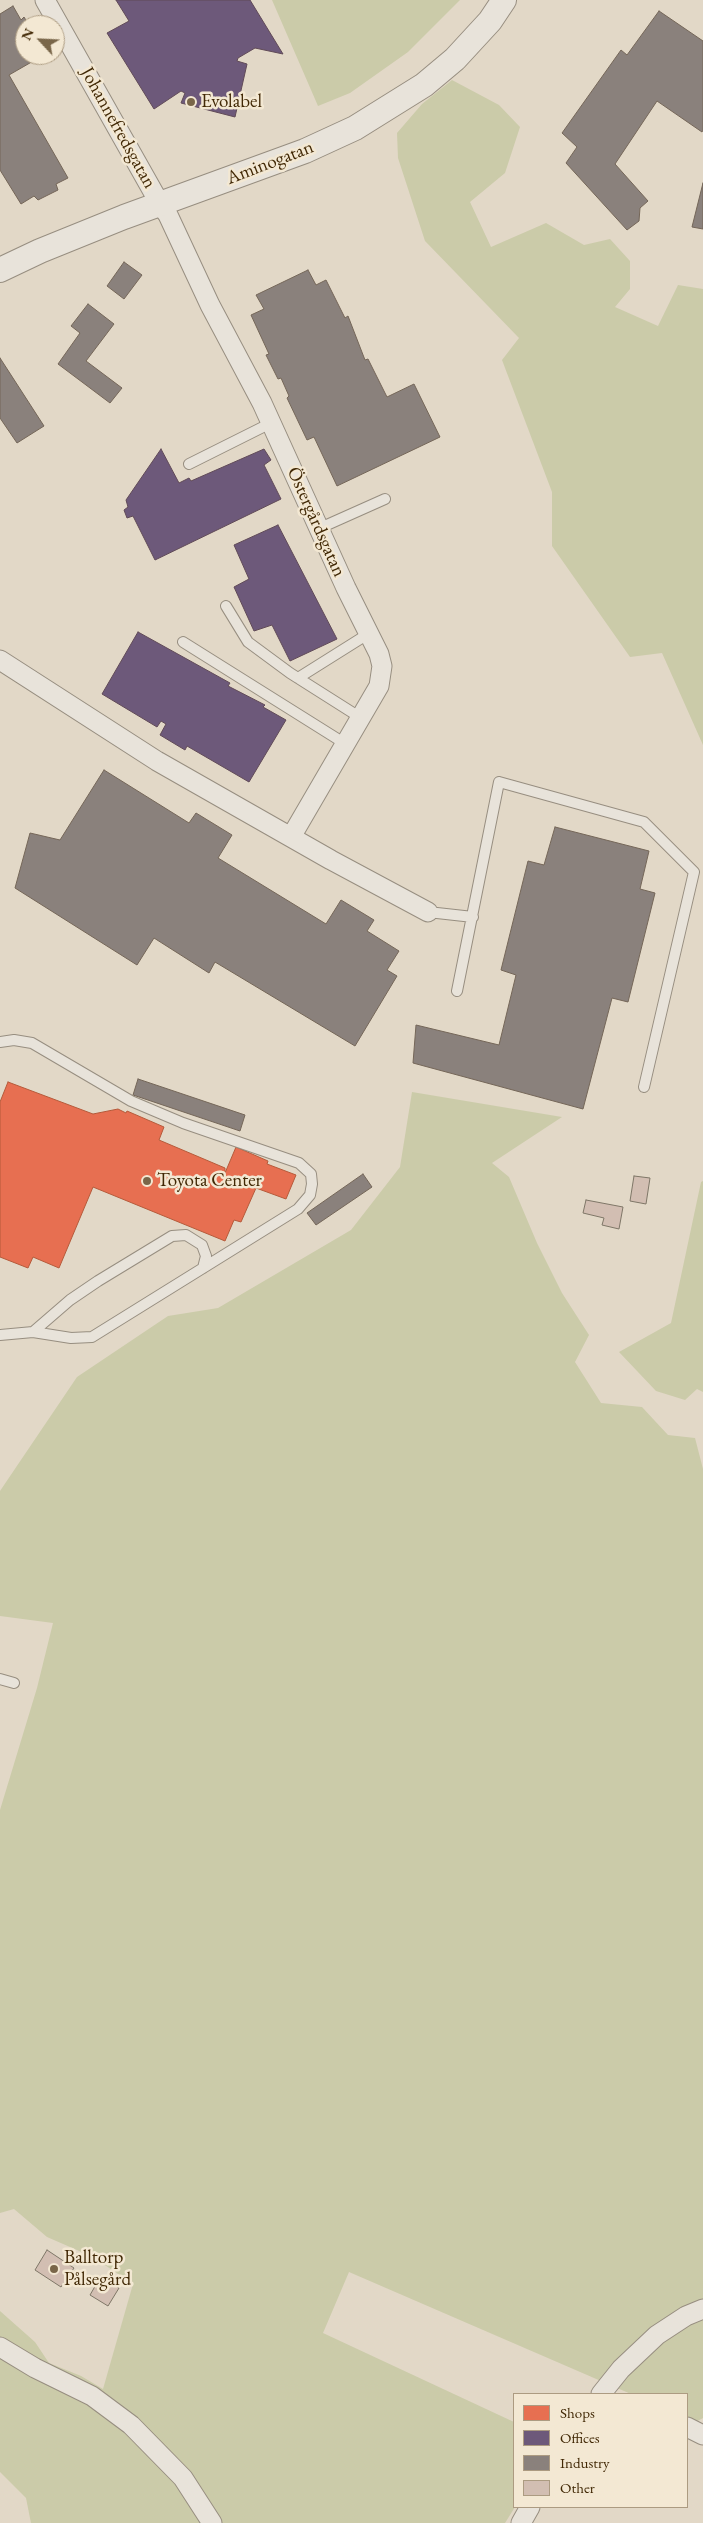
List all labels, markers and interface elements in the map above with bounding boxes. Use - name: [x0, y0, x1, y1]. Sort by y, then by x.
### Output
- north arrow: [15, 15, 65, 65]
- text: N: [17, 25, 38, 43]
- street label: Johannefredsgatan: [75, 63, 161, 193]
- place label: Evolabel: [201, 91, 262, 113]
- marker: Evolabel: [185, 96, 197, 108]
- street label: Aminogatan: [223, 136, 317, 190]
- street label: Östergårdsgatan: [282, 464, 350, 580]
- place label: Toyota Center: [157, 1170, 262, 1192]
- marker: Toyota Center: [141, 1175, 153, 1187]
- place label: Balltorp Pålsegård: [64, 2247, 131, 2291]
- marker: Balltorp Pålsegård: [48, 2263, 60, 2275]
- legend: [513, 2393, 688, 2508]
- text: Shops: [560, 2403, 595, 2422]
- text: Offices: [560, 2428, 600, 2447]
- text: Industry: [560, 2453, 610, 2472]
- text: Other: [560, 2478, 595, 2497]

